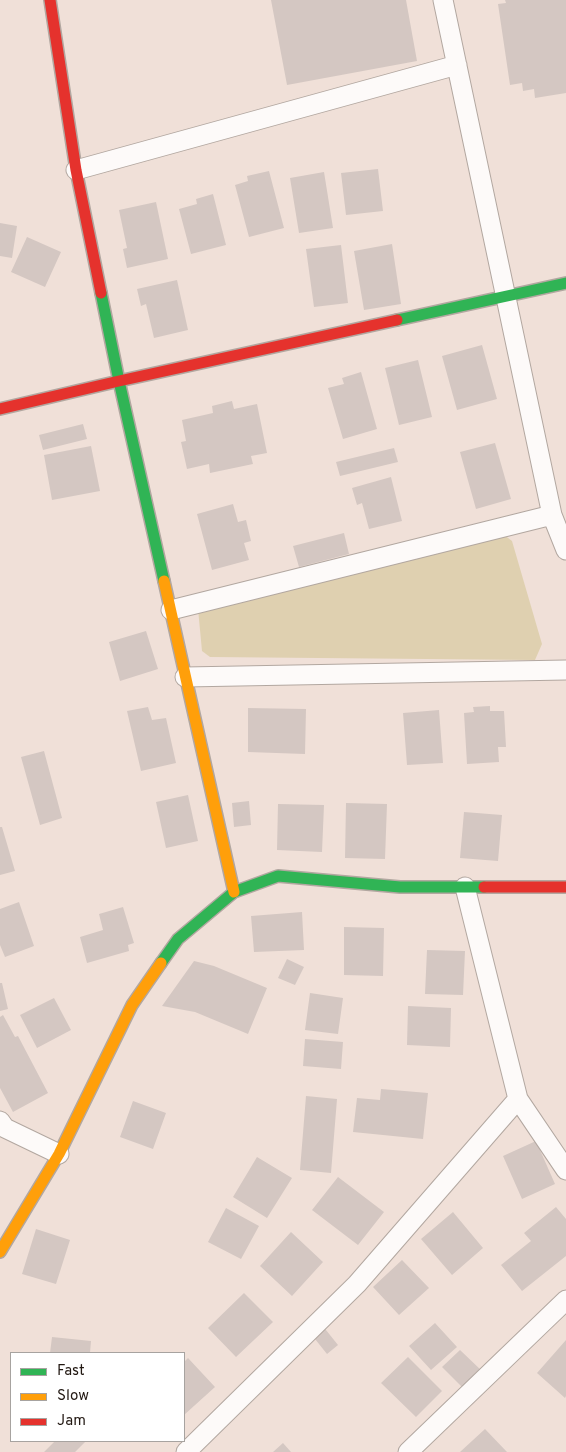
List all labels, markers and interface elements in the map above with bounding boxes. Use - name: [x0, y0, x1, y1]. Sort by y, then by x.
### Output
- legend: [10, 1352, 185, 1442]
- text: Fast: [57, 1362, 85, 1381]
- text: Slow: [57, 1387, 89, 1406]
- text: Jam: [57, 1412, 86, 1431]

